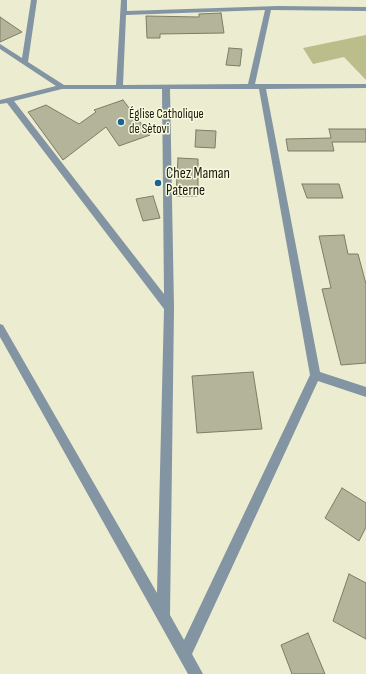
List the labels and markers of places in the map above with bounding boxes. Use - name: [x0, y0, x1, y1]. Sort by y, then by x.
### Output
- place label: Église Catholique de Sètovi: [129, 107, 204, 138]
- marker: Église Catholique de Sètovi: [116, 117, 126, 127]
- place label: Chez Maman Paterne: [166, 165, 230, 200]
- marker: Chez Maman Paterne: [153, 178, 163, 188]

